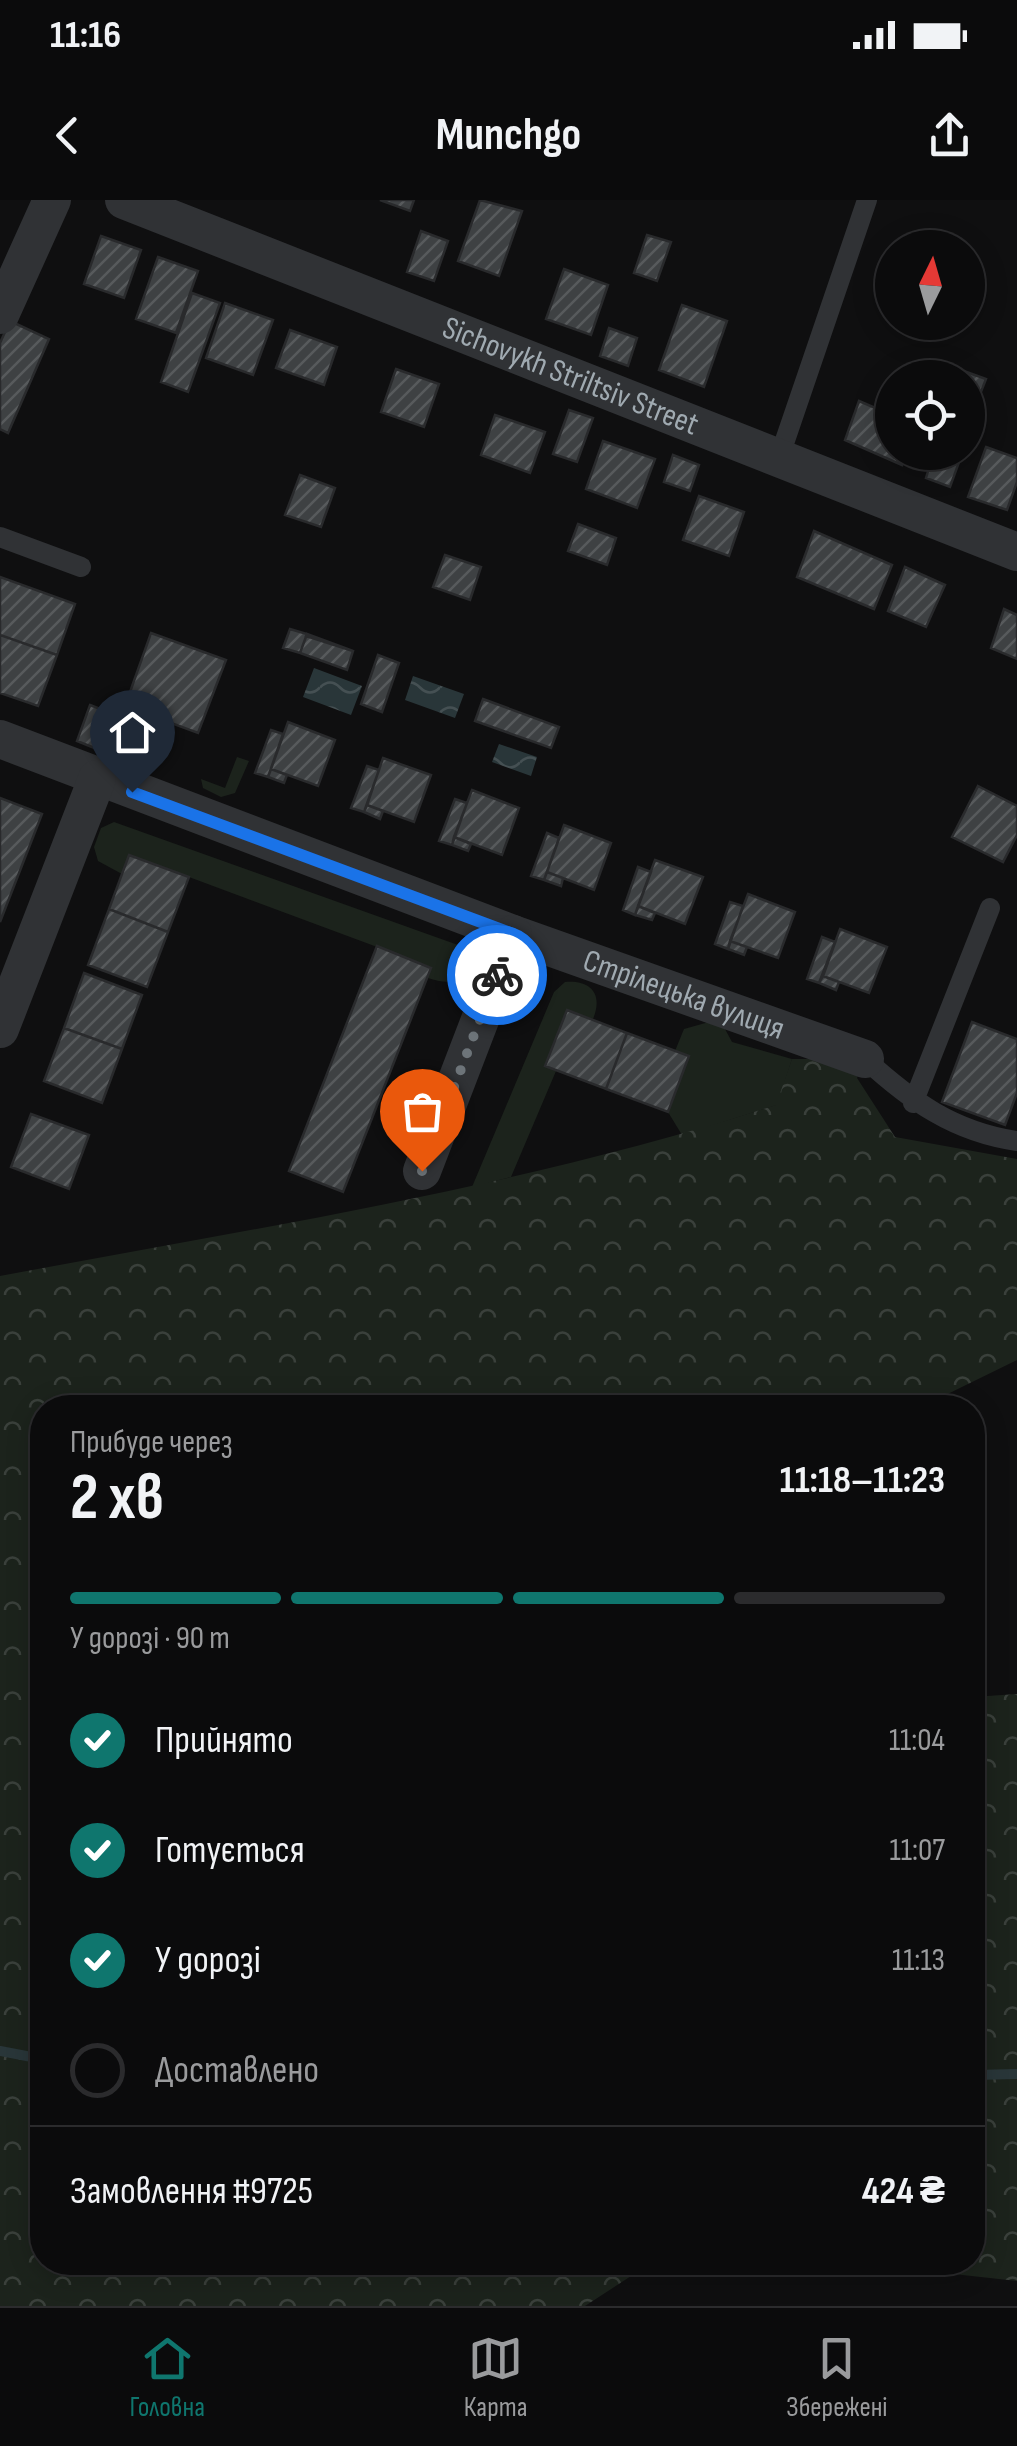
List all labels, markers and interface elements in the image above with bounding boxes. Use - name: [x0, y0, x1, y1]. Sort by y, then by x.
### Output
- text: 11:16: [50, 13, 121, 58]
- icon: back: [40, 108, 95, 163]
- text: Munchgo: [436, 108, 581, 163]
- icon: share: [922, 108, 977, 163]
- north arrow: [875, 230, 985, 340]
- map controls: [875, 230, 985, 470]
- street label: Sichovykh Striltsiv Street: [437, 308, 704, 444]
- button: locate: [875, 360, 985, 470]
- pin: [90, 690, 175, 793]
- icon: home: [105, 705, 160, 760]
- courier: [447, 925, 547, 1025]
- street label: Стрілецька вулиця: [578, 941, 790, 1048]
- icon: bike: [470, 948, 525, 1003]
- pin: [380, 1069, 465, 1172]
- icon: bag: [395, 1084, 450, 1139]
- text: Прибуде через: [70, 1423, 233, 1462]
- text: 11:18–11:23: [780, 1458, 945, 1503]
- text: 2 хв: [70, 1460, 164, 1538]
- text: У дорозі · 90 m: [70, 1619, 230, 1658]
- icon: check: [70, 1713, 125, 1768]
- text: Прийнято: [155, 1718, 293, 1763]
- text: 11:04: [889, 1721, 945, 1760]
- icon: check: [70, 1823, 125, 1878]
- text: Готується: [155, 1828, 305, 1873]
- text: 11:07: [890, 1831, 945, 1870]
- icon: check: [70, 1933, 125, 1988]
- text: У дорозі: [155, 1938, 261, 1983]
- text: 11:13: [892, 1941, 945, 1980]
- text: Доставлено: [155, 2048, 319, 2093]
- text: Замовлення #9725: [70, 2169, 313, 2214]
- text: 424 ₴: [862, 2169, 945, 2214]
- tab: Головна: [129, 2331, 205, 2424]
- tab: Карта: [464, 2331, 528, 2424]
- tab: Збережені: [786, 2331, 888, 2424]

